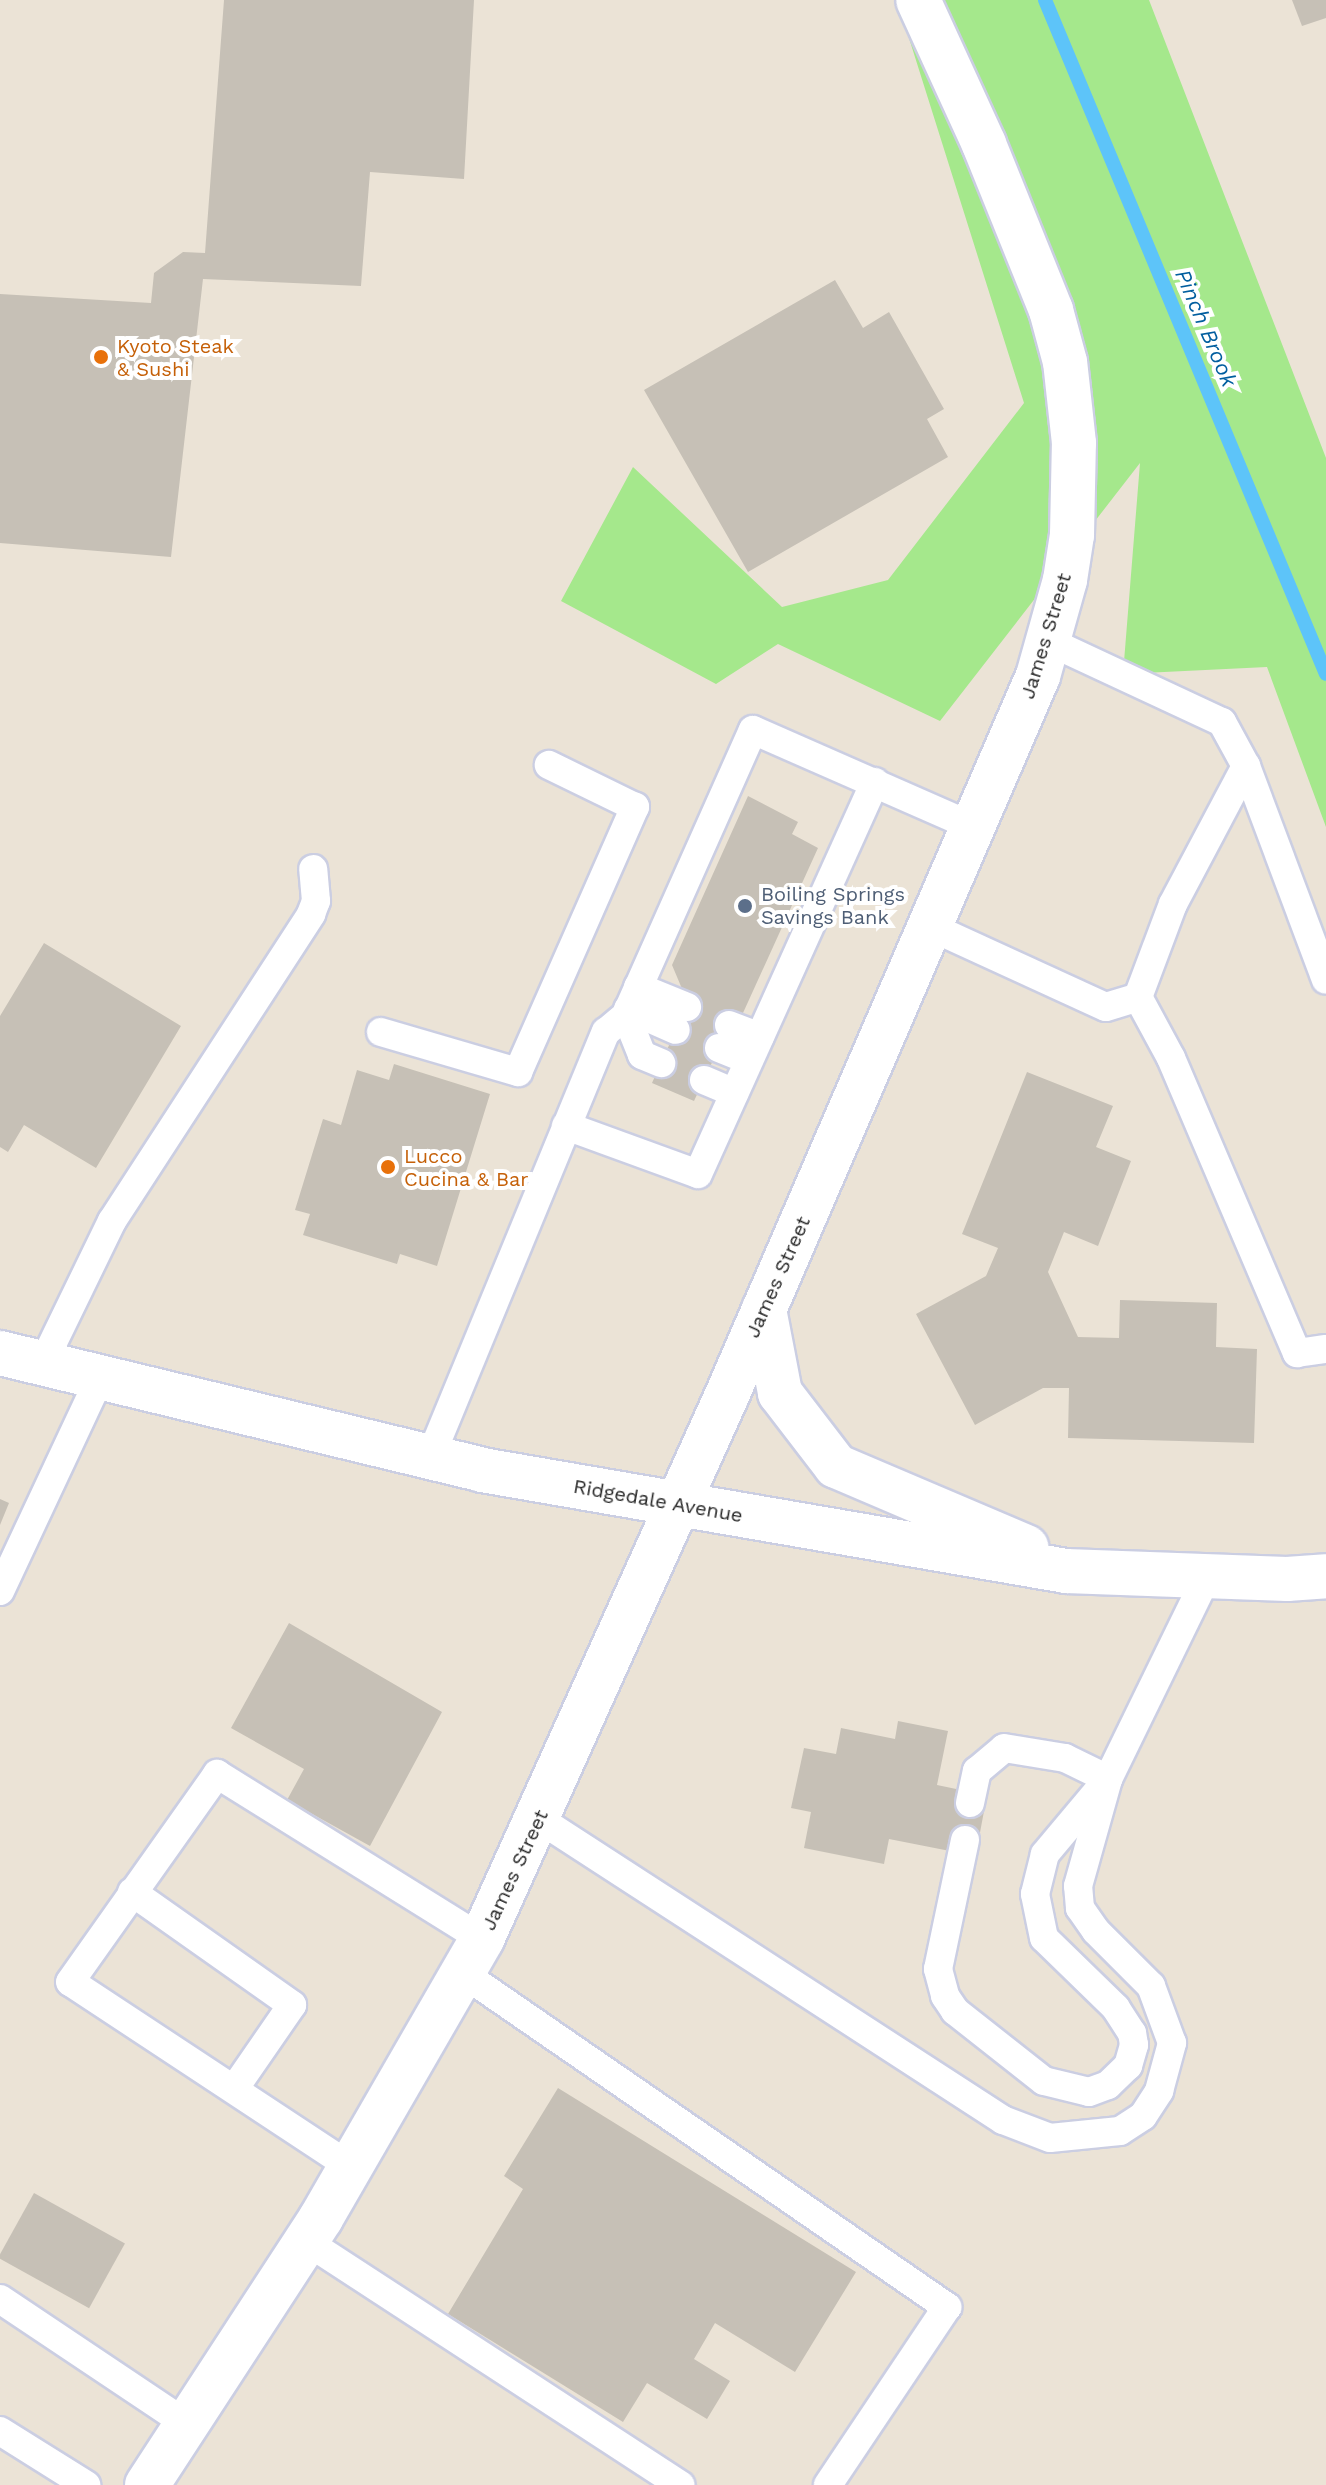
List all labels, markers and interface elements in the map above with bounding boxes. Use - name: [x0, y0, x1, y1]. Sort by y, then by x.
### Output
- water label: Pinch Brook: [1169, 265, 1243, 391]
- place label: Kyoto Steak & Sushi: [117, 334, 234, 381]
- marker: Kyoto Steak & Sushi: [92, 348, 110, 366]
- street label: James Street: [1015, 570, 1077, 702]
- place label: Boiling Springs Savings Bank: [761, 882, 905, 929]
- marker: Boiling Springs Savings Bank: [736, 897, 754, 915]
- place label: Lucco Cucina & Bar: [404, 1144, 529, 1191]
- marker: Lucco Cucina & Bar: [379, 1158, 397, 1176]
- street label: James Street: [741, 1213, 815, 1341]
- street label: Ridgedale Avenue: [571, 1474, 745, 1528]
- street label: James Street: [477, 1806, 553, 1934]

